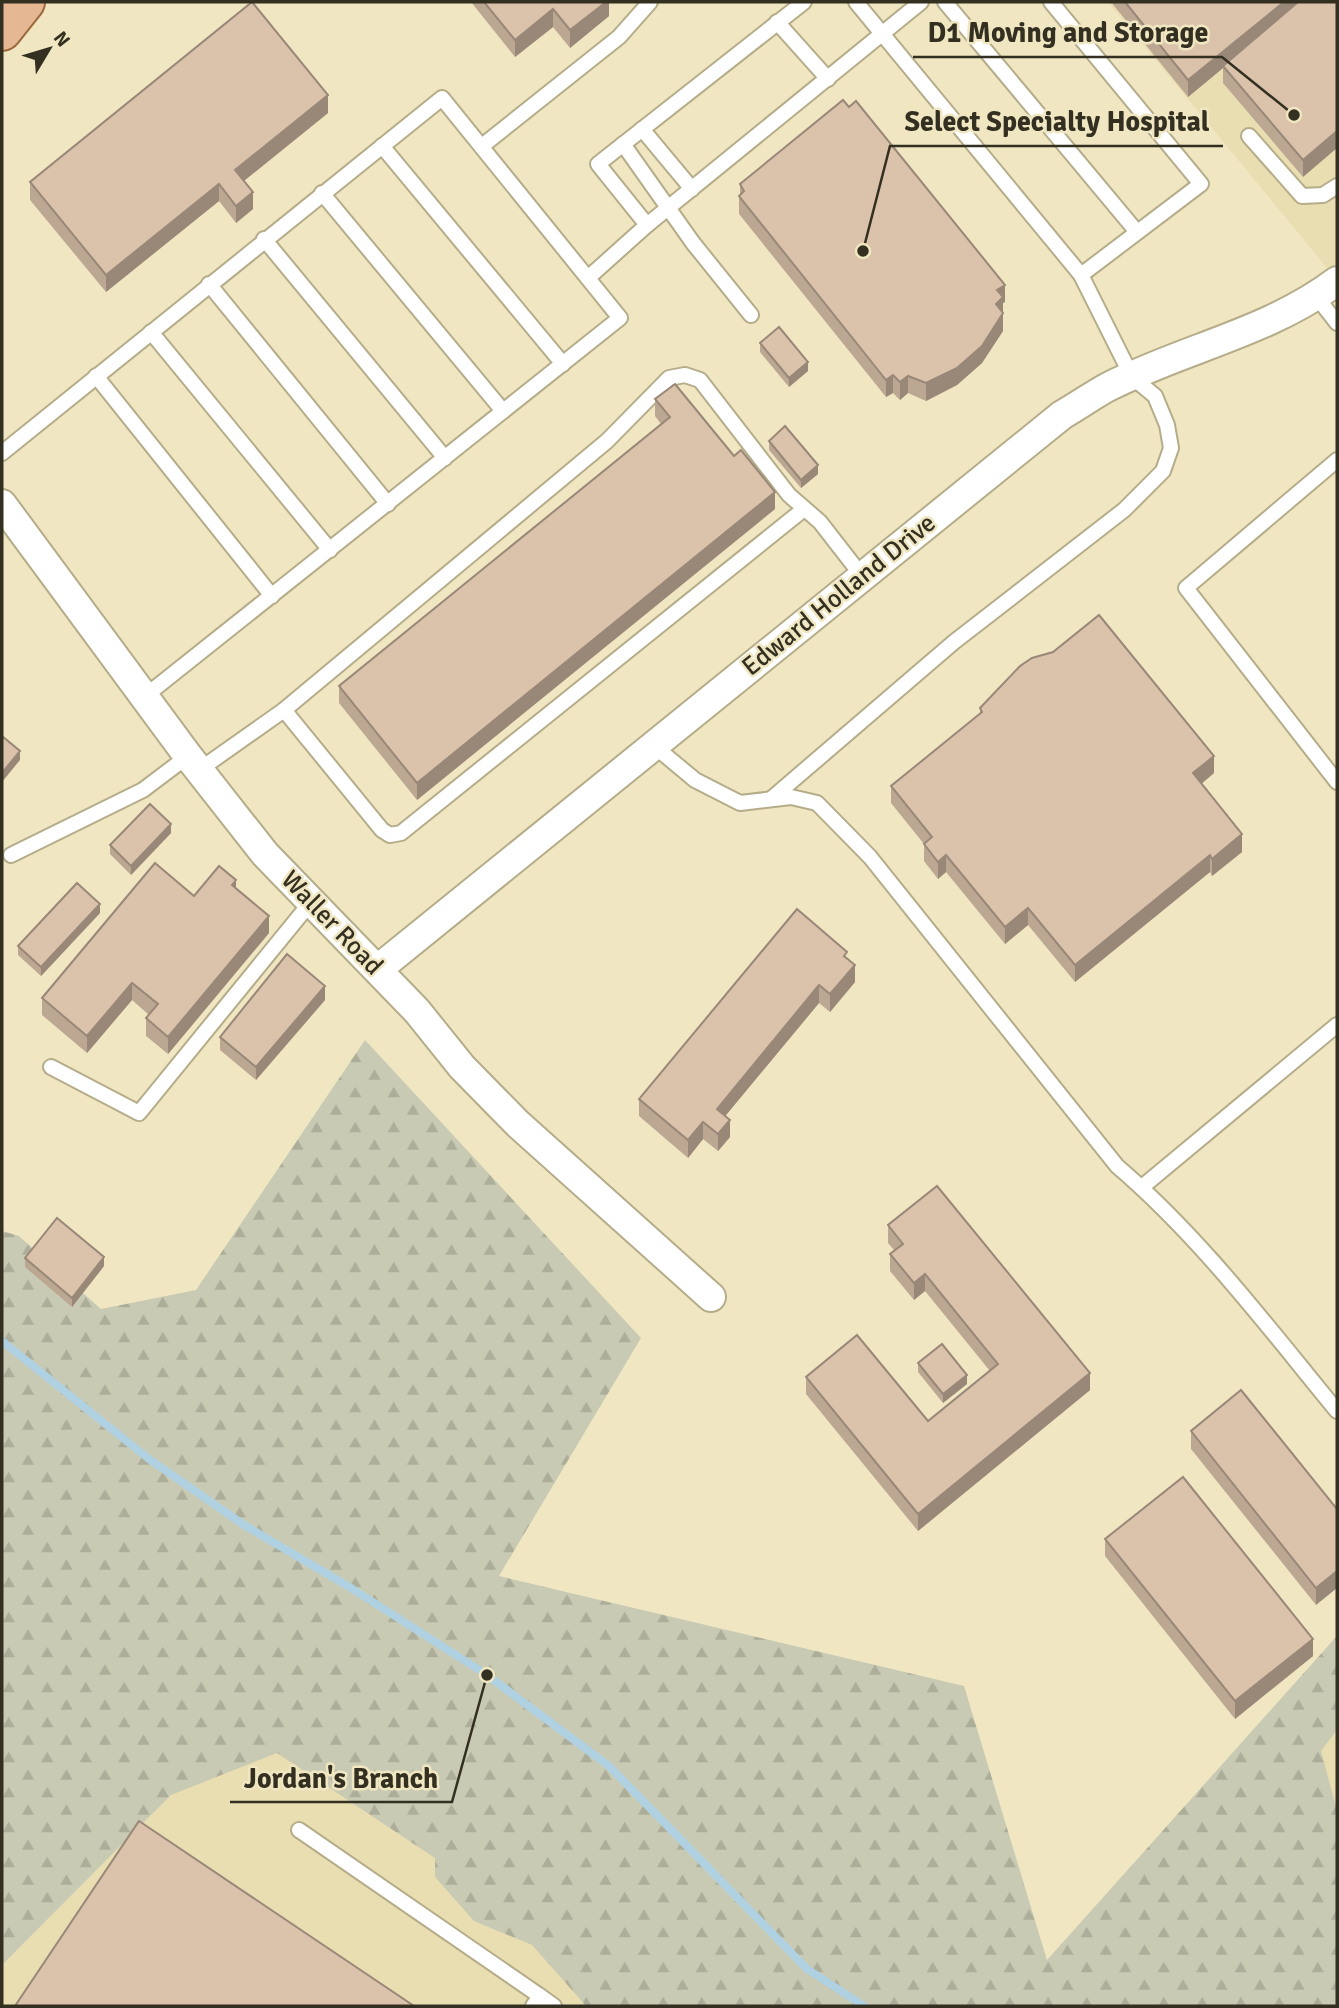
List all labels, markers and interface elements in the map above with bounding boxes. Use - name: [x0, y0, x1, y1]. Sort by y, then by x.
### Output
- callout: D1 Moving and Storage: [913, 8, 1222, 57]
- north arrow: [14, 14, 84, 84]
- text: D1 Moving and Storage: [928, 16, 1208, 50]
- text: N: [48, 27, 75, 52]
- callout: Select Specialty Hospital: [890, 97, 1223, 146]
- text: Select Specialty Hospital: [904, 105, 1210, 139]
- street label: Edward Holland Drive: [736, 507, 942, 683]
- street label: Waller Road: [274, 864, 390, 982]
- callout: Jordan's Branch: [230, 1753, 452, 1802]
- text: Jordan's Branch: [244, 1762, 438, 1796]

